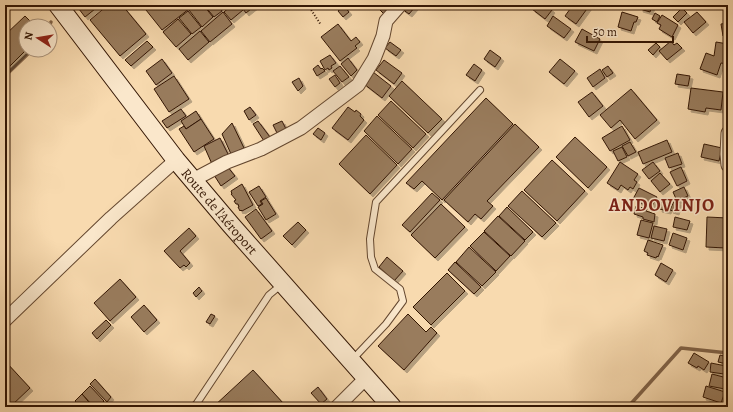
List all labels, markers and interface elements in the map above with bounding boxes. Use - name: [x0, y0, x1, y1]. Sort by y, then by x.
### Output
- north arrow: [18, 18, 58, 58]
- scale bar: [587, 18, 673, 44]
- text: 50 m: [593, 24, 617, 40]
- text: N: [21, 31, 37, 42]
- street label: Route de l'Aéroport: [177, 164, 262, 259]
- district label: ANDOVINJO: [608, 193, 715, 217]

